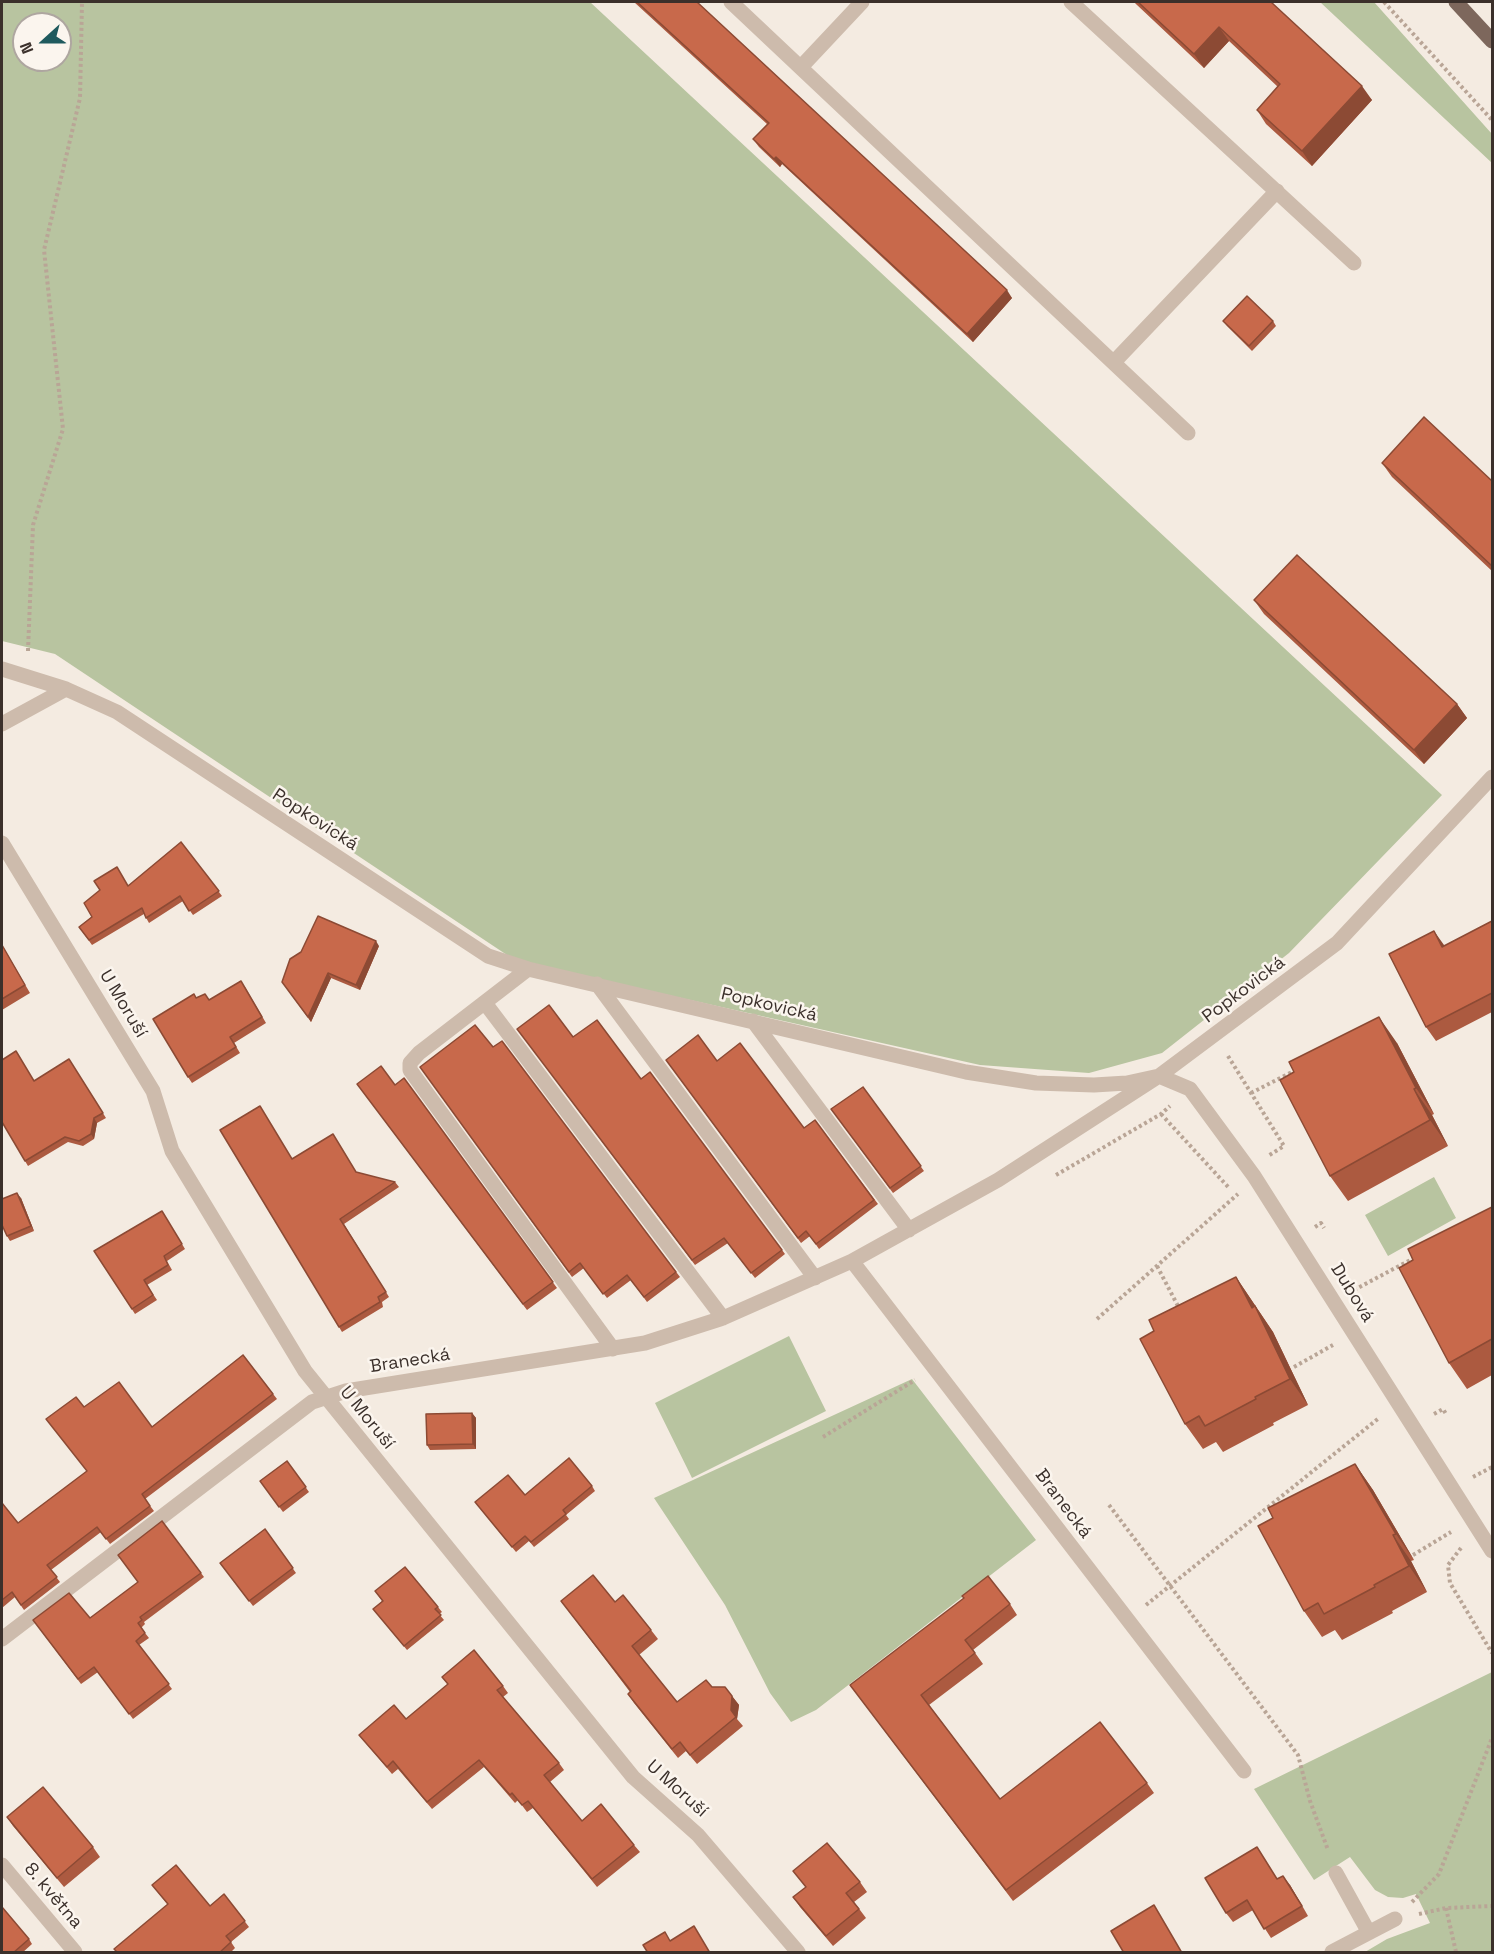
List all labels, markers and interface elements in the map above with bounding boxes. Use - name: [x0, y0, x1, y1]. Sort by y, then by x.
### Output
- north arrow: [12, 12, 72, 72]
- text: N: [15, 39, 38, 57]
- street label: Popkovická: [268, 784, 362, 856]
- street label: Popkovická: [1198, 952, 1290, 1028]
- street label: U Moruší: [94, 966, 152, 1042]
- street label: Popkovická: [719, 983, 819, 1027]
- street label: Dubová: [1326, 1260, 1378, 1326]
- street label: Branecká: [368, 1344, 452, 1378]
- street label: U Moruší: [335, 1382, 399, 1454]
- street label: Branecká: [1030, 1465, 1096, 1543]
- street label: U Moruší: [642, 1756, 712, 1822]
- street label: 8. května: [19, 1859, 87, 1933]

